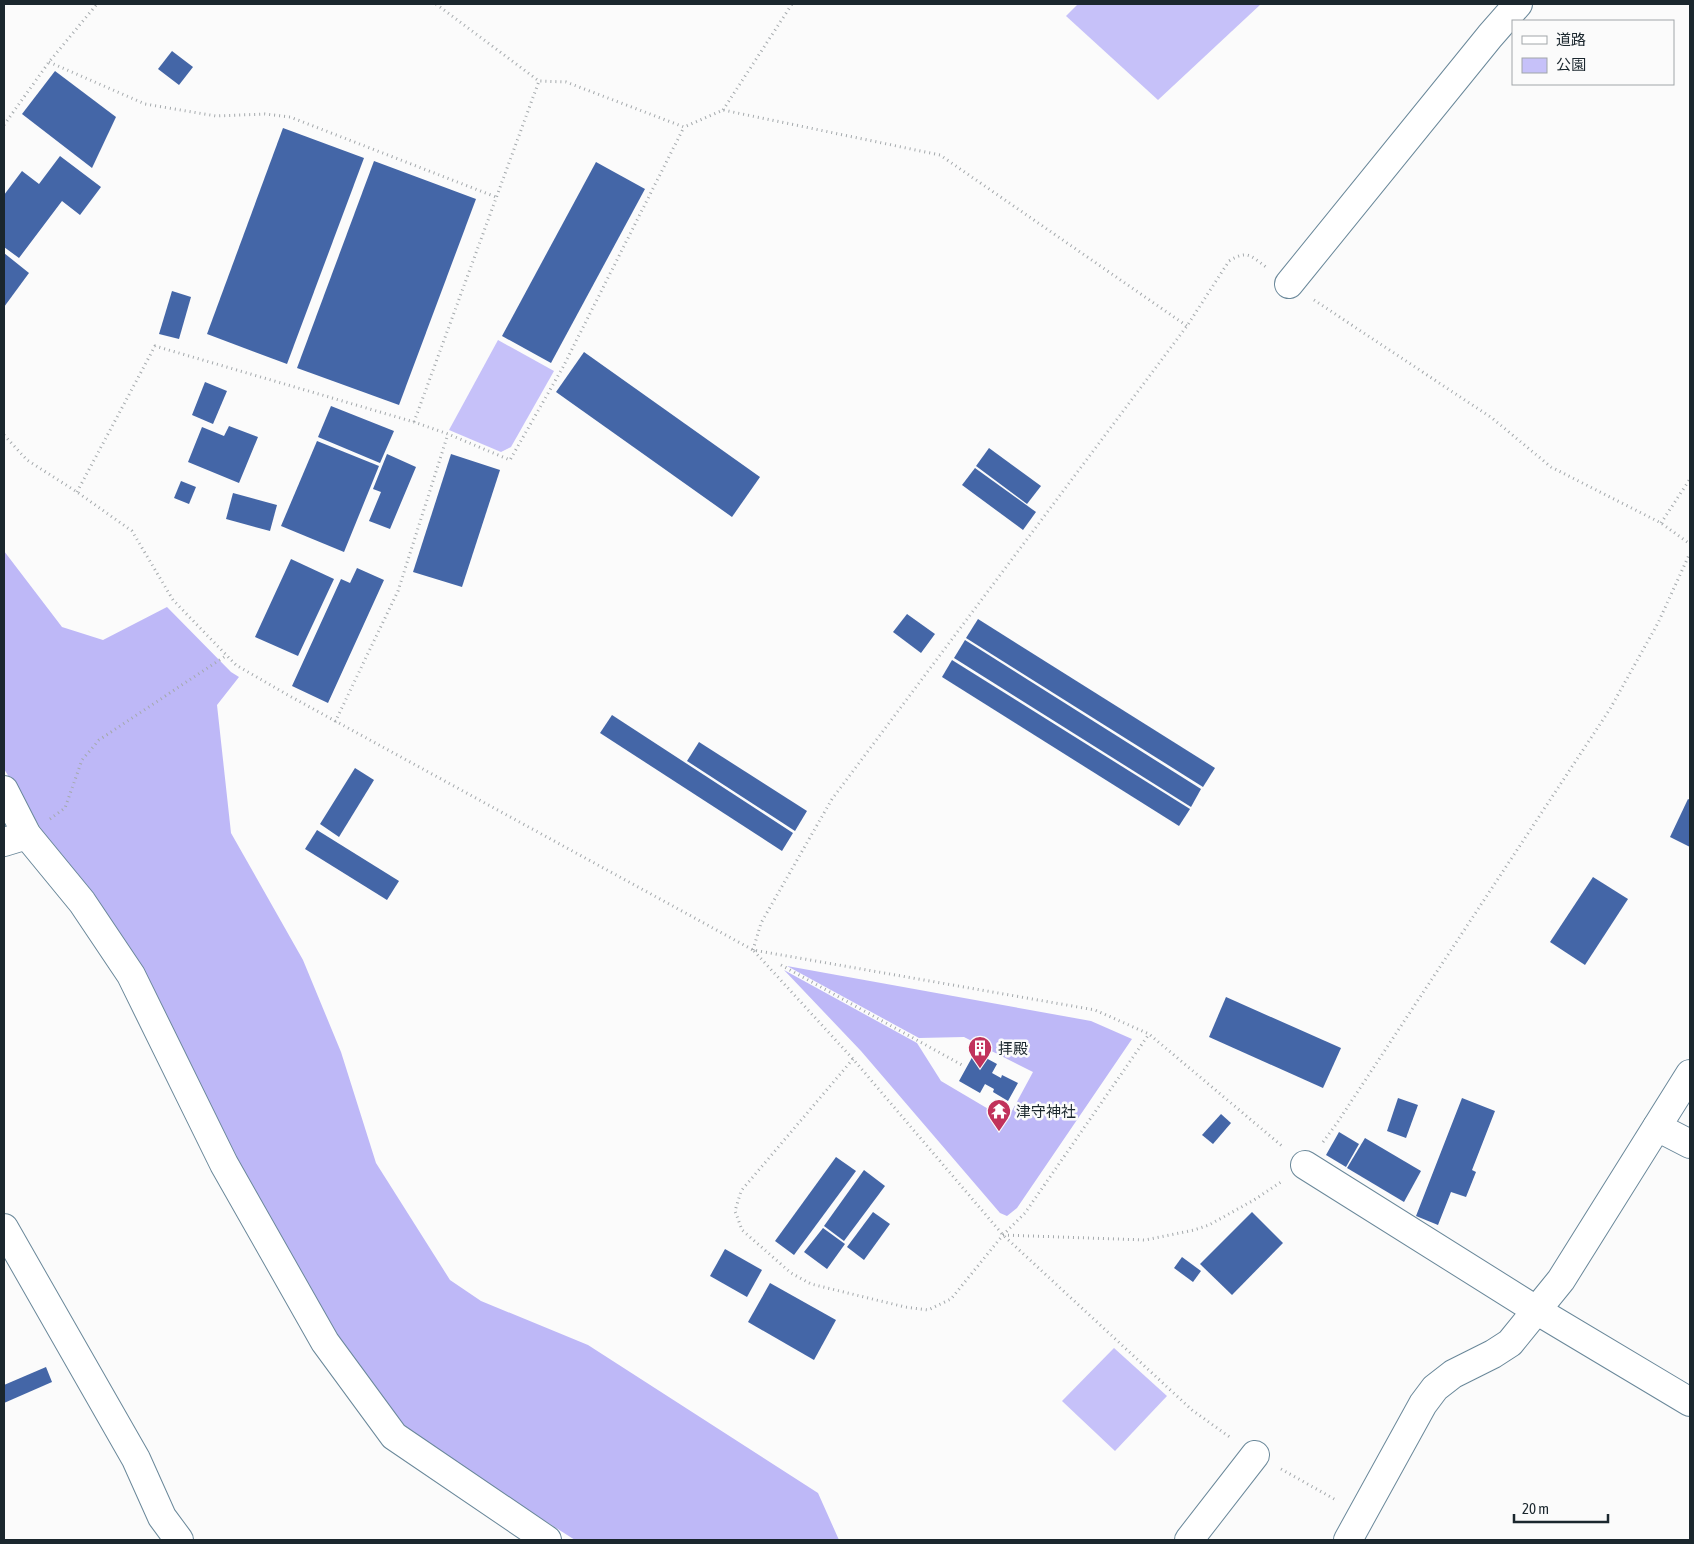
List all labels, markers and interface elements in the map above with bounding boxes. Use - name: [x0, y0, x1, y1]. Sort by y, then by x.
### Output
- legend: [1512, 20, 1674, 85]
- text: 道路: [1556, 31, 1586, 48]
- text: 公園: [1556, 56, 1586, 73]
- building icon: 拝殿: [967, 1035, 993, 1069]
- place label: 拝殿: [998, 1040, 1028, 1057]
- temple icon: 津守神社: [986, 1098, 1012, 1132]
- place label: 津守神社: [1016, 1103, 1076, 1120]
- scale bar: [1514, 1492, 1608, 1524]
- text: 20 m: [1522, 1500, 1549, 1517]

